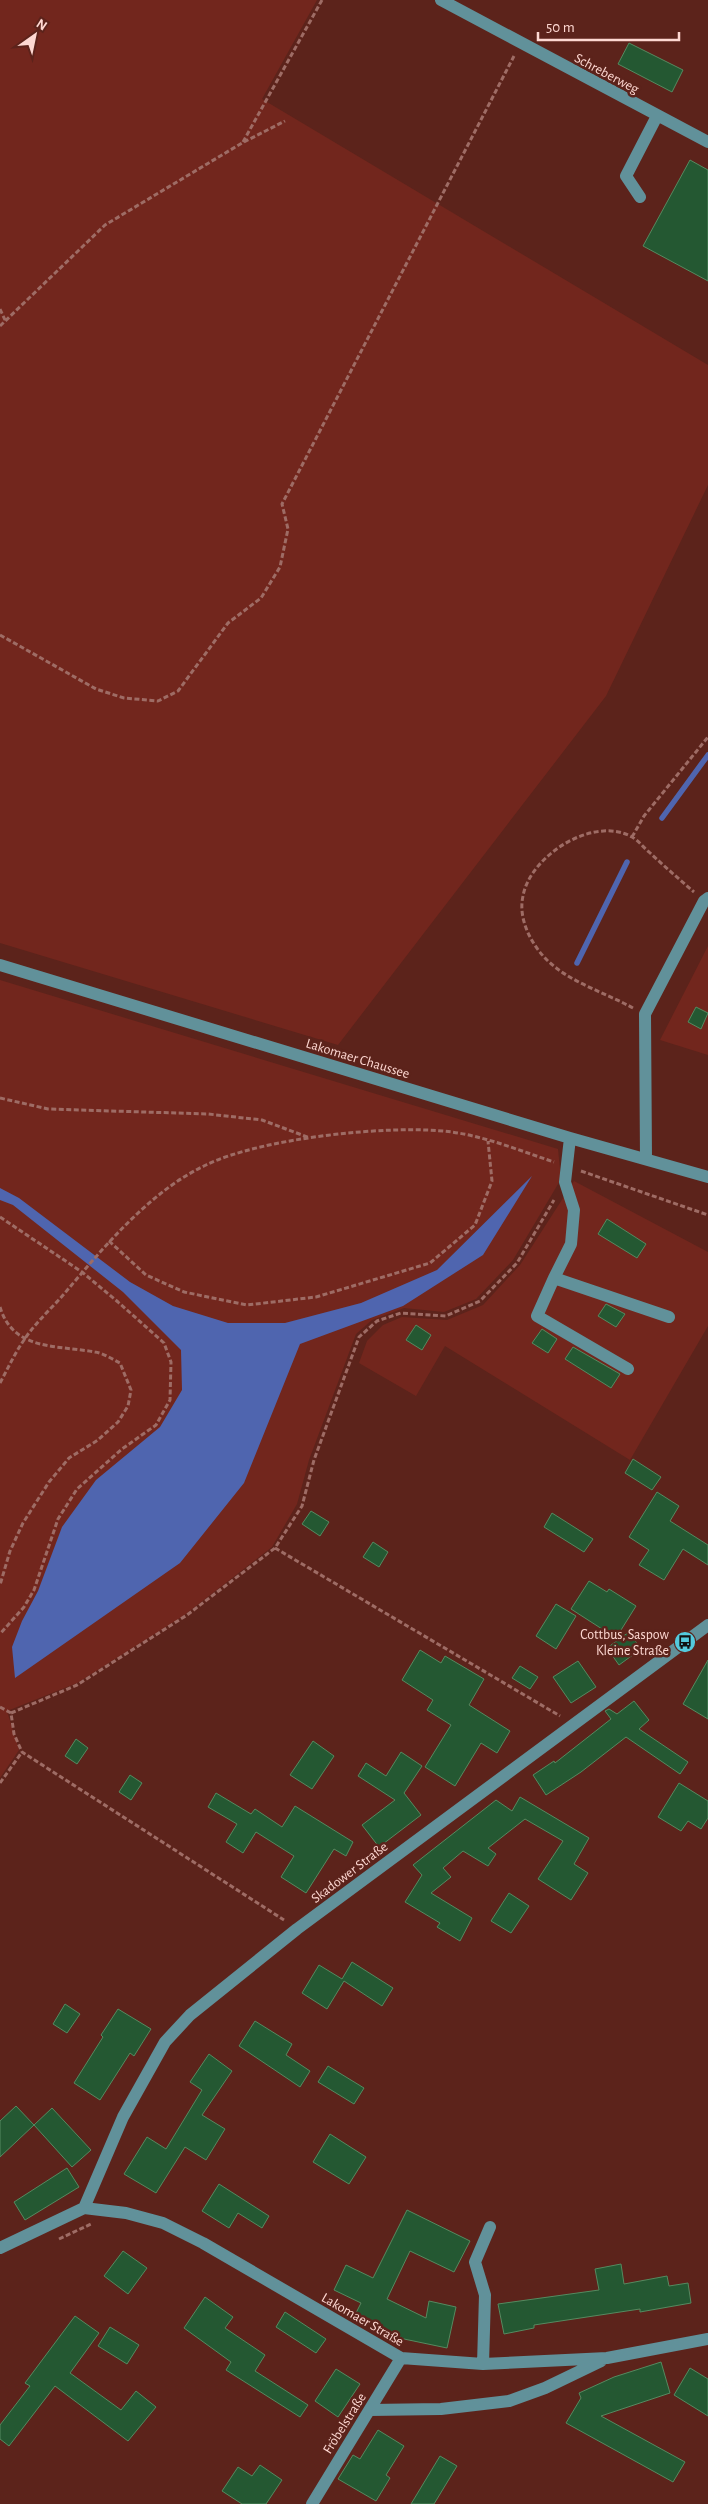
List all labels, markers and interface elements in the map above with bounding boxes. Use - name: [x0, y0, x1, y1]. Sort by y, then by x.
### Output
- north arrow: [10, 10, 60, 60]
- scale bar: [538, 10, 679, 42]
- text: N: [34, 16, 49, 33]
- text: 50 m: [546, 20, 575, 35]
- street label: Schreberweg: [572, 51, 641, 97]
- street label: Lakomaer Chaussee: [304, 1037, 411, 1081]
- place label: Cottbus, Saspow Kleine Straße: [580, 1628, 670, 1658]
- bus stop icon: Cottbus, Saspow Kleine Straße: [673, 1630, 697, 1654]
- street label: Skadower Straße: [309, 1840, 390, 1906]
- street label: Lakomaer Straße: [319, 2291, 406, 2349]
- street label: Fröbelstraße: [321, 2391, 369, 2456]

